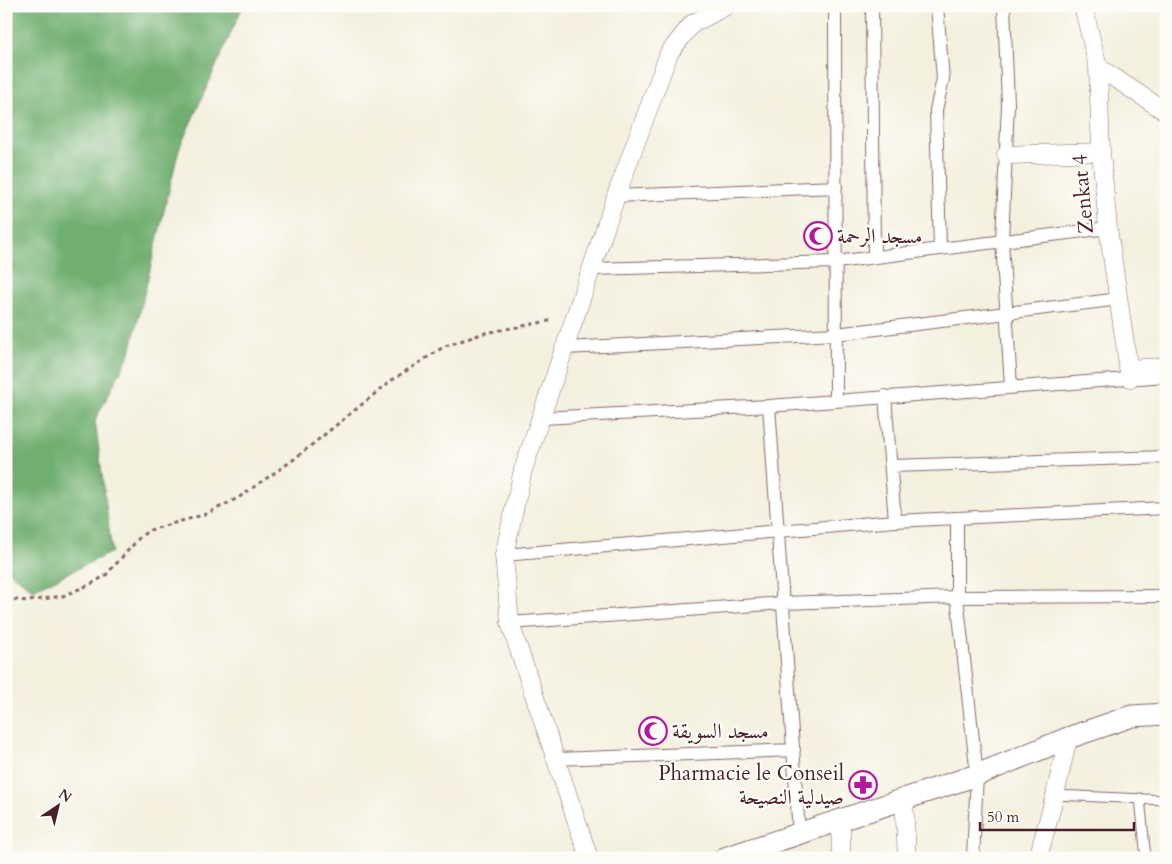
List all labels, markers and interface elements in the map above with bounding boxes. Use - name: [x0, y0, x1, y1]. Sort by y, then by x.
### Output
- street label: Zenkat 4: [1065, 153, 1101, 235]
- mosque icon: مسجد الرحمة: [803, 221, 833, 251]
- place label: مسجد الرحمة: [837, 222, 922, 251]
- mosque icon: مسجد السويقة: [638, 716, 668, 746]
- place label: مسجد السويقة: [672, 717, 769, 746]
- place label: Pharmacie le Conseil صيدلية النصيحة: [658, 759, 844, 812]
- pharmacy icon: Pharmacie le Conseil صيدلية النصيحة: [848, 770, 878, 800]
- north arrow: [32, 782, 82, 832]
- text: N: [55, 784, 76, 807]
- scale bar: [980, 799, 1133, 831]
- text: 50 m: [987, 807, 1019, 827]

